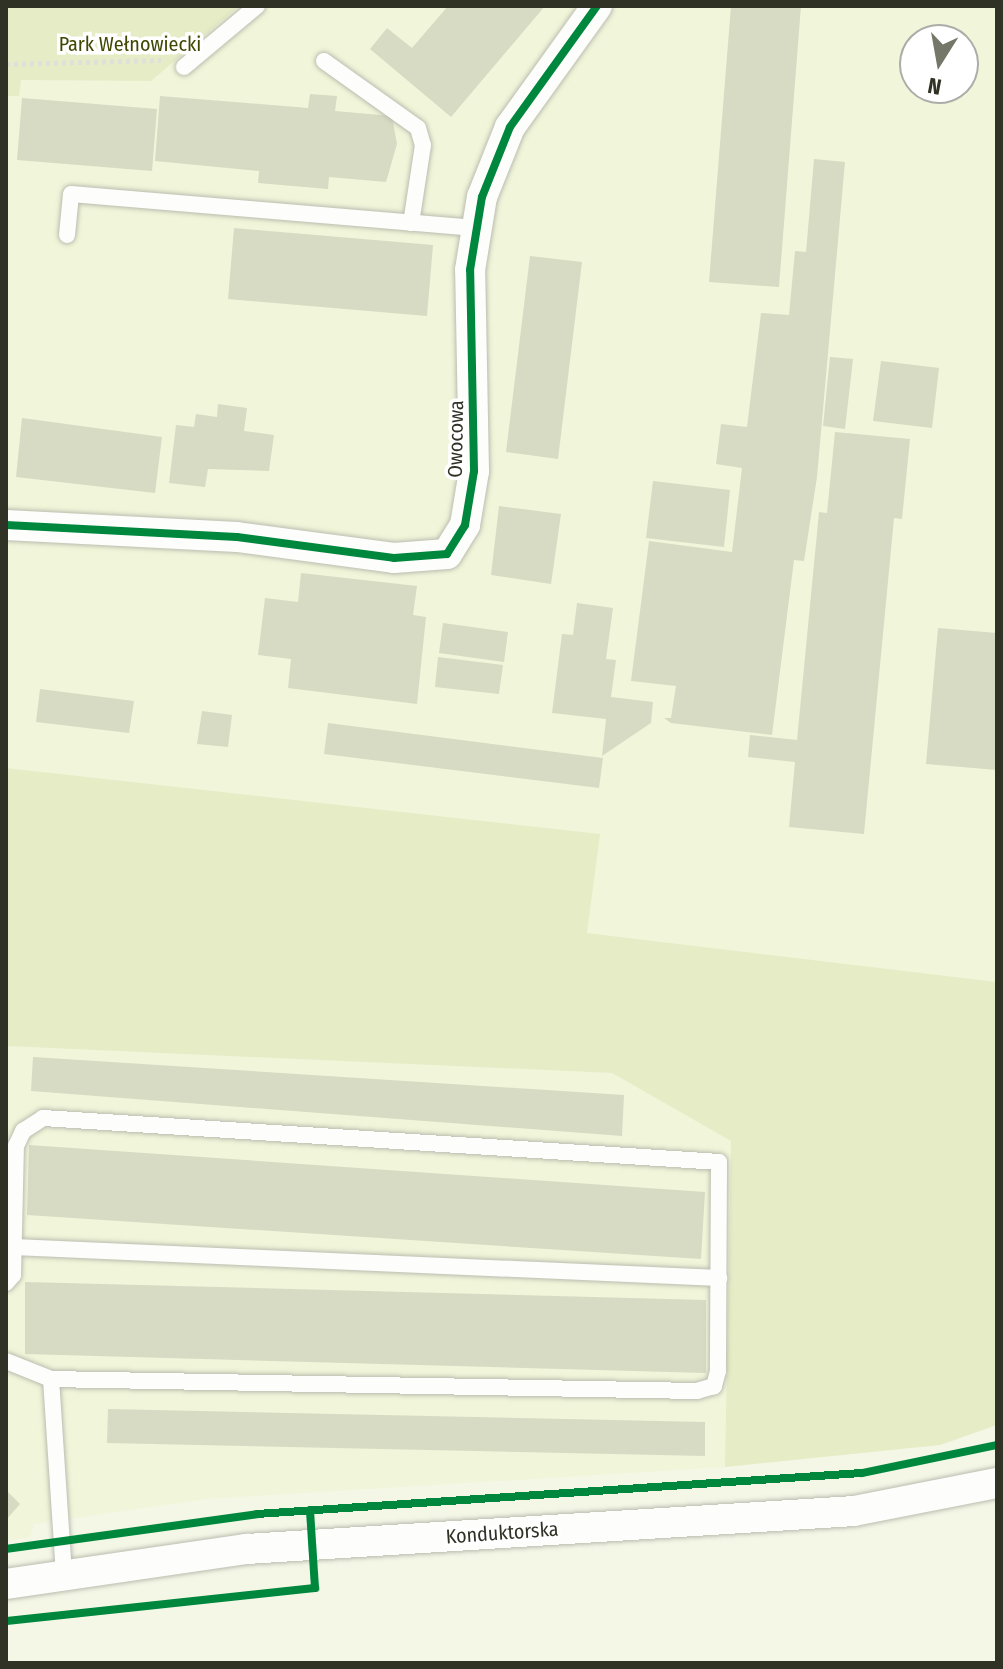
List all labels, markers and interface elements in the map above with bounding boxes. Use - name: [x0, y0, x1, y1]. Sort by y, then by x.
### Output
- north arrow: [899, 24, 979, 104]
- park label: Park Wełnowiecki: [59, 32, 201, 56]
- text: N: [926, 72, 944, 101]
- street label: Owocowa: [443, 400, 469, 478]
- street label: Konduktorska: [445, 1517, 559, 1549]

